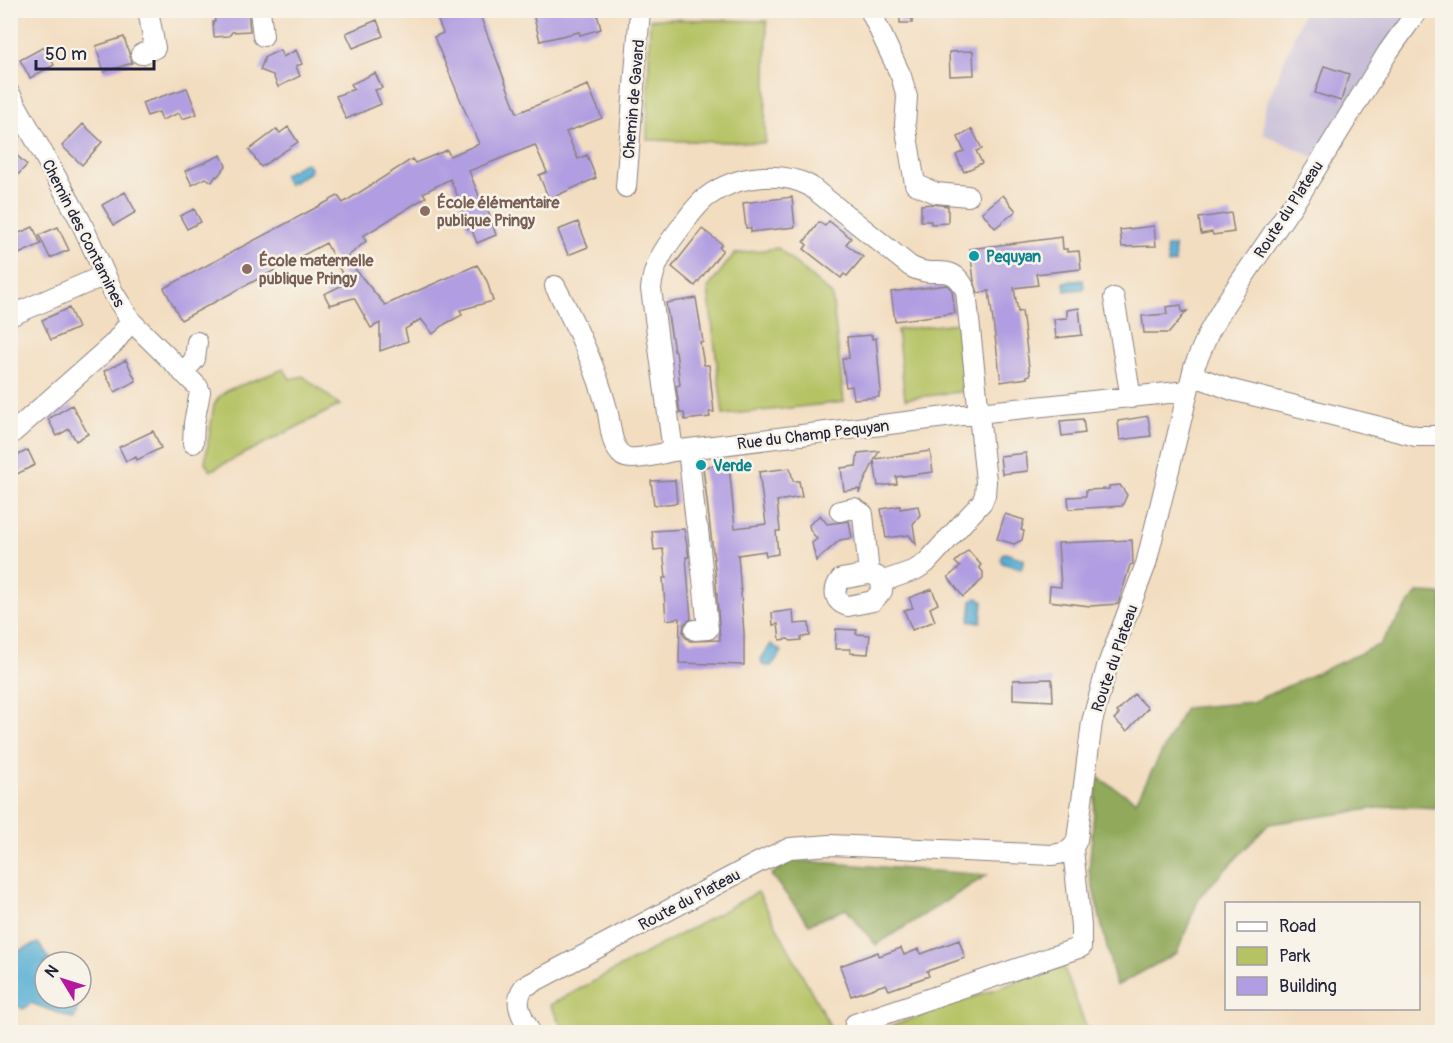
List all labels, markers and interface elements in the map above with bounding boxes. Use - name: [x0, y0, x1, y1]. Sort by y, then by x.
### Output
- scale bar: [36, 33, 154, 71]
- street label: Chemin de Gavard: [619, 39, 649, 160]
- text: 50 m: [45, 43, 87, 66]
- street label: Chemin des Contamines: [37, 156, 129, 311]
- street label: Route du Plateau: [1250, 157, 1328, 262]
- place label: École élémentaire publique Pringy: [437, 192, 560, 231]
- marker: École élémentaire publique Pringy: [418, 204, 432, 218]
- place label: Pequyan: [986, 247, 1041, 267]
- marker: Pequyan: [967, 249, 981, 263]
- place label: École maternelle publique Pringy: [259, 250, 375, 289]
- marker: École maternelle publique Pringy: [240, 262, 254, 276]
- street label: Rue du Champ Pequyan: [736, 416, 890, 454]
- place label: Verde: [713, 456, 753, 476]
- marker: Verde: [694, 458, 708, 472]
- street label: Route du Plateau: [1087, 602, 1143, 715]
- street label: Route du Plateau: [635, 865, 744, 935]
- legend: [1225, 902, 1420, 1010]
- text: Road: [1279, 915, 1316, 938]
- text: Park: [1279, 945, 1311, 968]
- north arrow: [33, 950, 93, 1010]
- text: N: [41, 961, 63, 982]
- text: Building: [1279, 975, 1337, 998]

